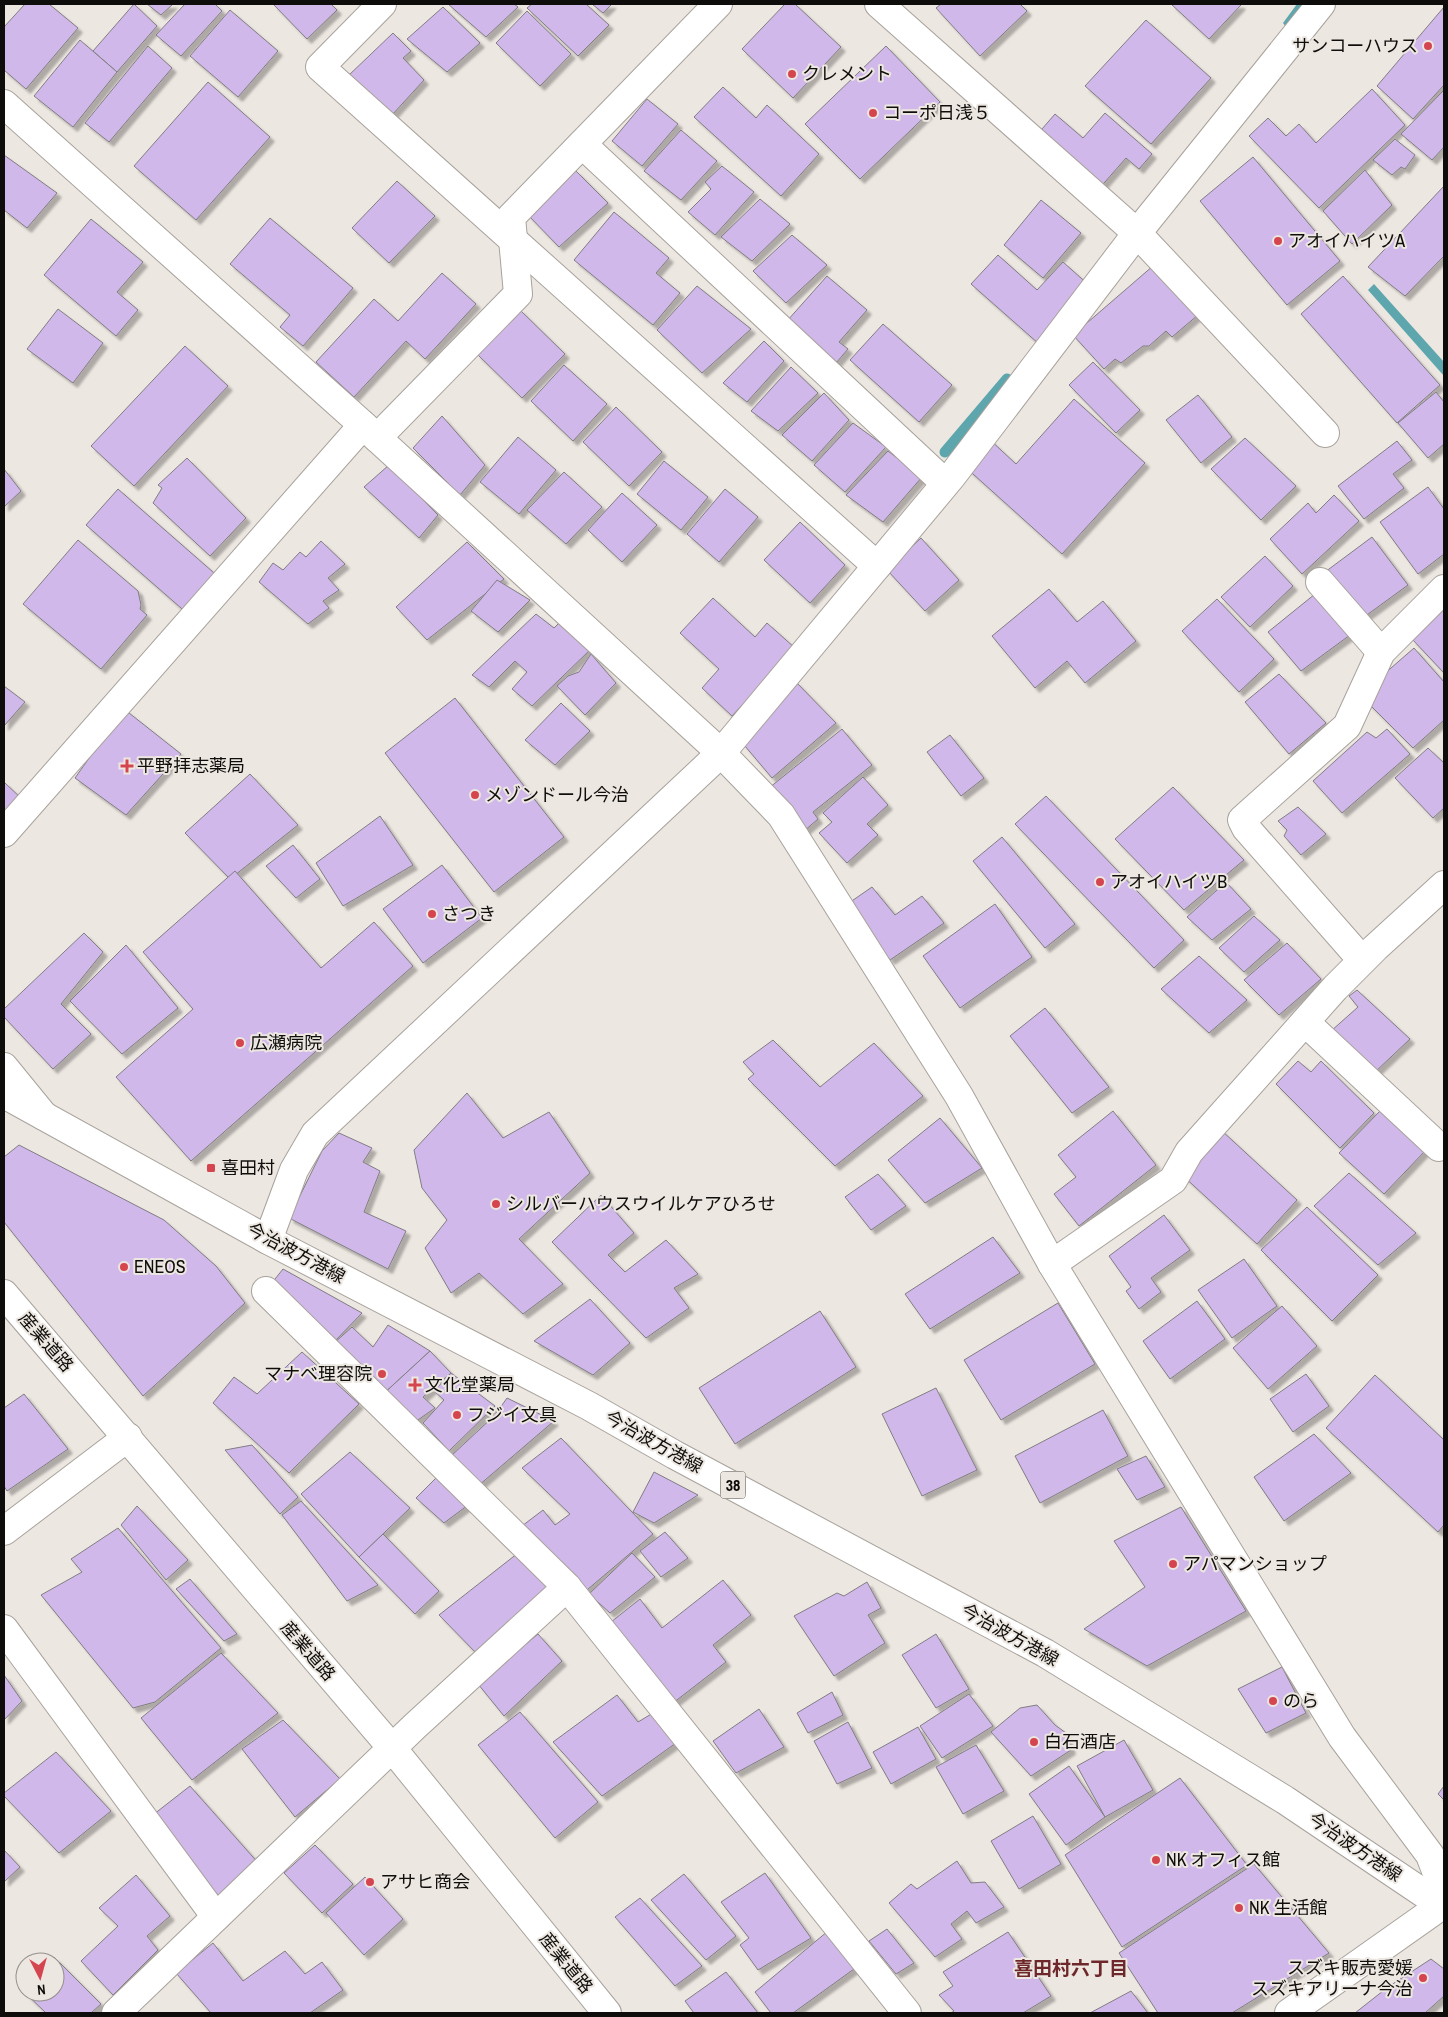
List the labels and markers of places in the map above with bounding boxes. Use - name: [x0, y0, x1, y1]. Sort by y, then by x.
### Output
- place label: サンコーハウス: [1292, 33, 1418, 58]
- marker: サンコーハウス: [1422, 40, 1434, 52]
- place label: クレメント: [802, 61, 892, 86]
- marker: クレメント: [786, 68, 798, 80]
- place label: コーポ日浅５: [883, 100, 991, 125]
- marker: コーポ日浅５: [867, 107, 879, 119]
- place label: アオイハイツA: [1288, 228, 1405, 253]
- marker: アオイハイツA: [1272, 235, 1284, 247]
- place label: 平野拝志薬局: [137, 753, 245, 778]
- marker: 平野拝志薬局: [121, 760, 133, 772]
- place label: メゾンドール今治: [485, 782, 629, 807]
- marker: メゾンドール今治: [469, 789, 481, 801]
- place label: アオイハイツB: [1110, 869, 1227, 894]
- marker: アオイハイツB: [1094, 876, 1106, 888]
- place label: さつき: [442, 901, 496, 926]
- marker: さつき: [426, 908, 438, 920]
- place label: 広瀬病院: [250, 1030, 322, 1055]
- marker: 広瀬病院: [234, 1037, 246, 1049]
- place label: 喜田村: [221, 1155, 275, 1180]
- marker: 喜田村: [205, 1162, 217, 1174]
- place label: シルバーハウスウイルケアひろせ: [506, 1191, 776, 1216]
- marker: シルバーハウスウイルケアひろせ: [490, 1198, 502, 1210]
- place label: ENEOS: [134, 1254, 186, 1279]
- marker: ENEOS: [118, 1261, 130, 1273]
- place label: マナベ理容院: [264, 1361, 372, 1386]
- marker: マナベ理容院: [376, 1368, 388, 1380]
- place label: 文化堂薬局: [425, 1372, 515, 1397]
- marker: 文化堂薬局: [409, 1379, 421, 1391]
- place label: フジイ文具: [467, 1402, 557, 1427]
- marker: フジイ文具: [451, 1409, 463, 1421]
- place label: アパマンショップ: [1183, 1551, 1327, 1576]
- marker: アパマンショップ: [1167, 1558, 1179, 1570]
- place label: のら: [1283, 1688, 1319, 1713]
- marker: のら: [1267, 1695, 1279, 1707]
- place label: 白石酒店: [1044, 1729, 1116, 1754]
- marker: 白石酒店: [1028, 1736, 1040, 1748]
- place label: NK オフィス館: [1166, 1847, 1280, 1872]
- marker: NK オフィス館: [1150, 1854, 1162, 1866]
- place label: アサヒ商会: [380, 1869, 470, 1894]
- marker: アサヒ商会: [364, 1876, 376, 1888]
- place label: NK 生活館: [1249, 1895, 1328, 1920]
- marker: NK 生活館: [1233, 1902, 1245, 1914]
- place label: スズキ販売愛媛 スズキアリーナ今治: [1251, 1955, 1413, 2001]
- marker: スズキ販売愛媛 スズキアリーナ今治: [1417, 1972, 1429, 1984]

